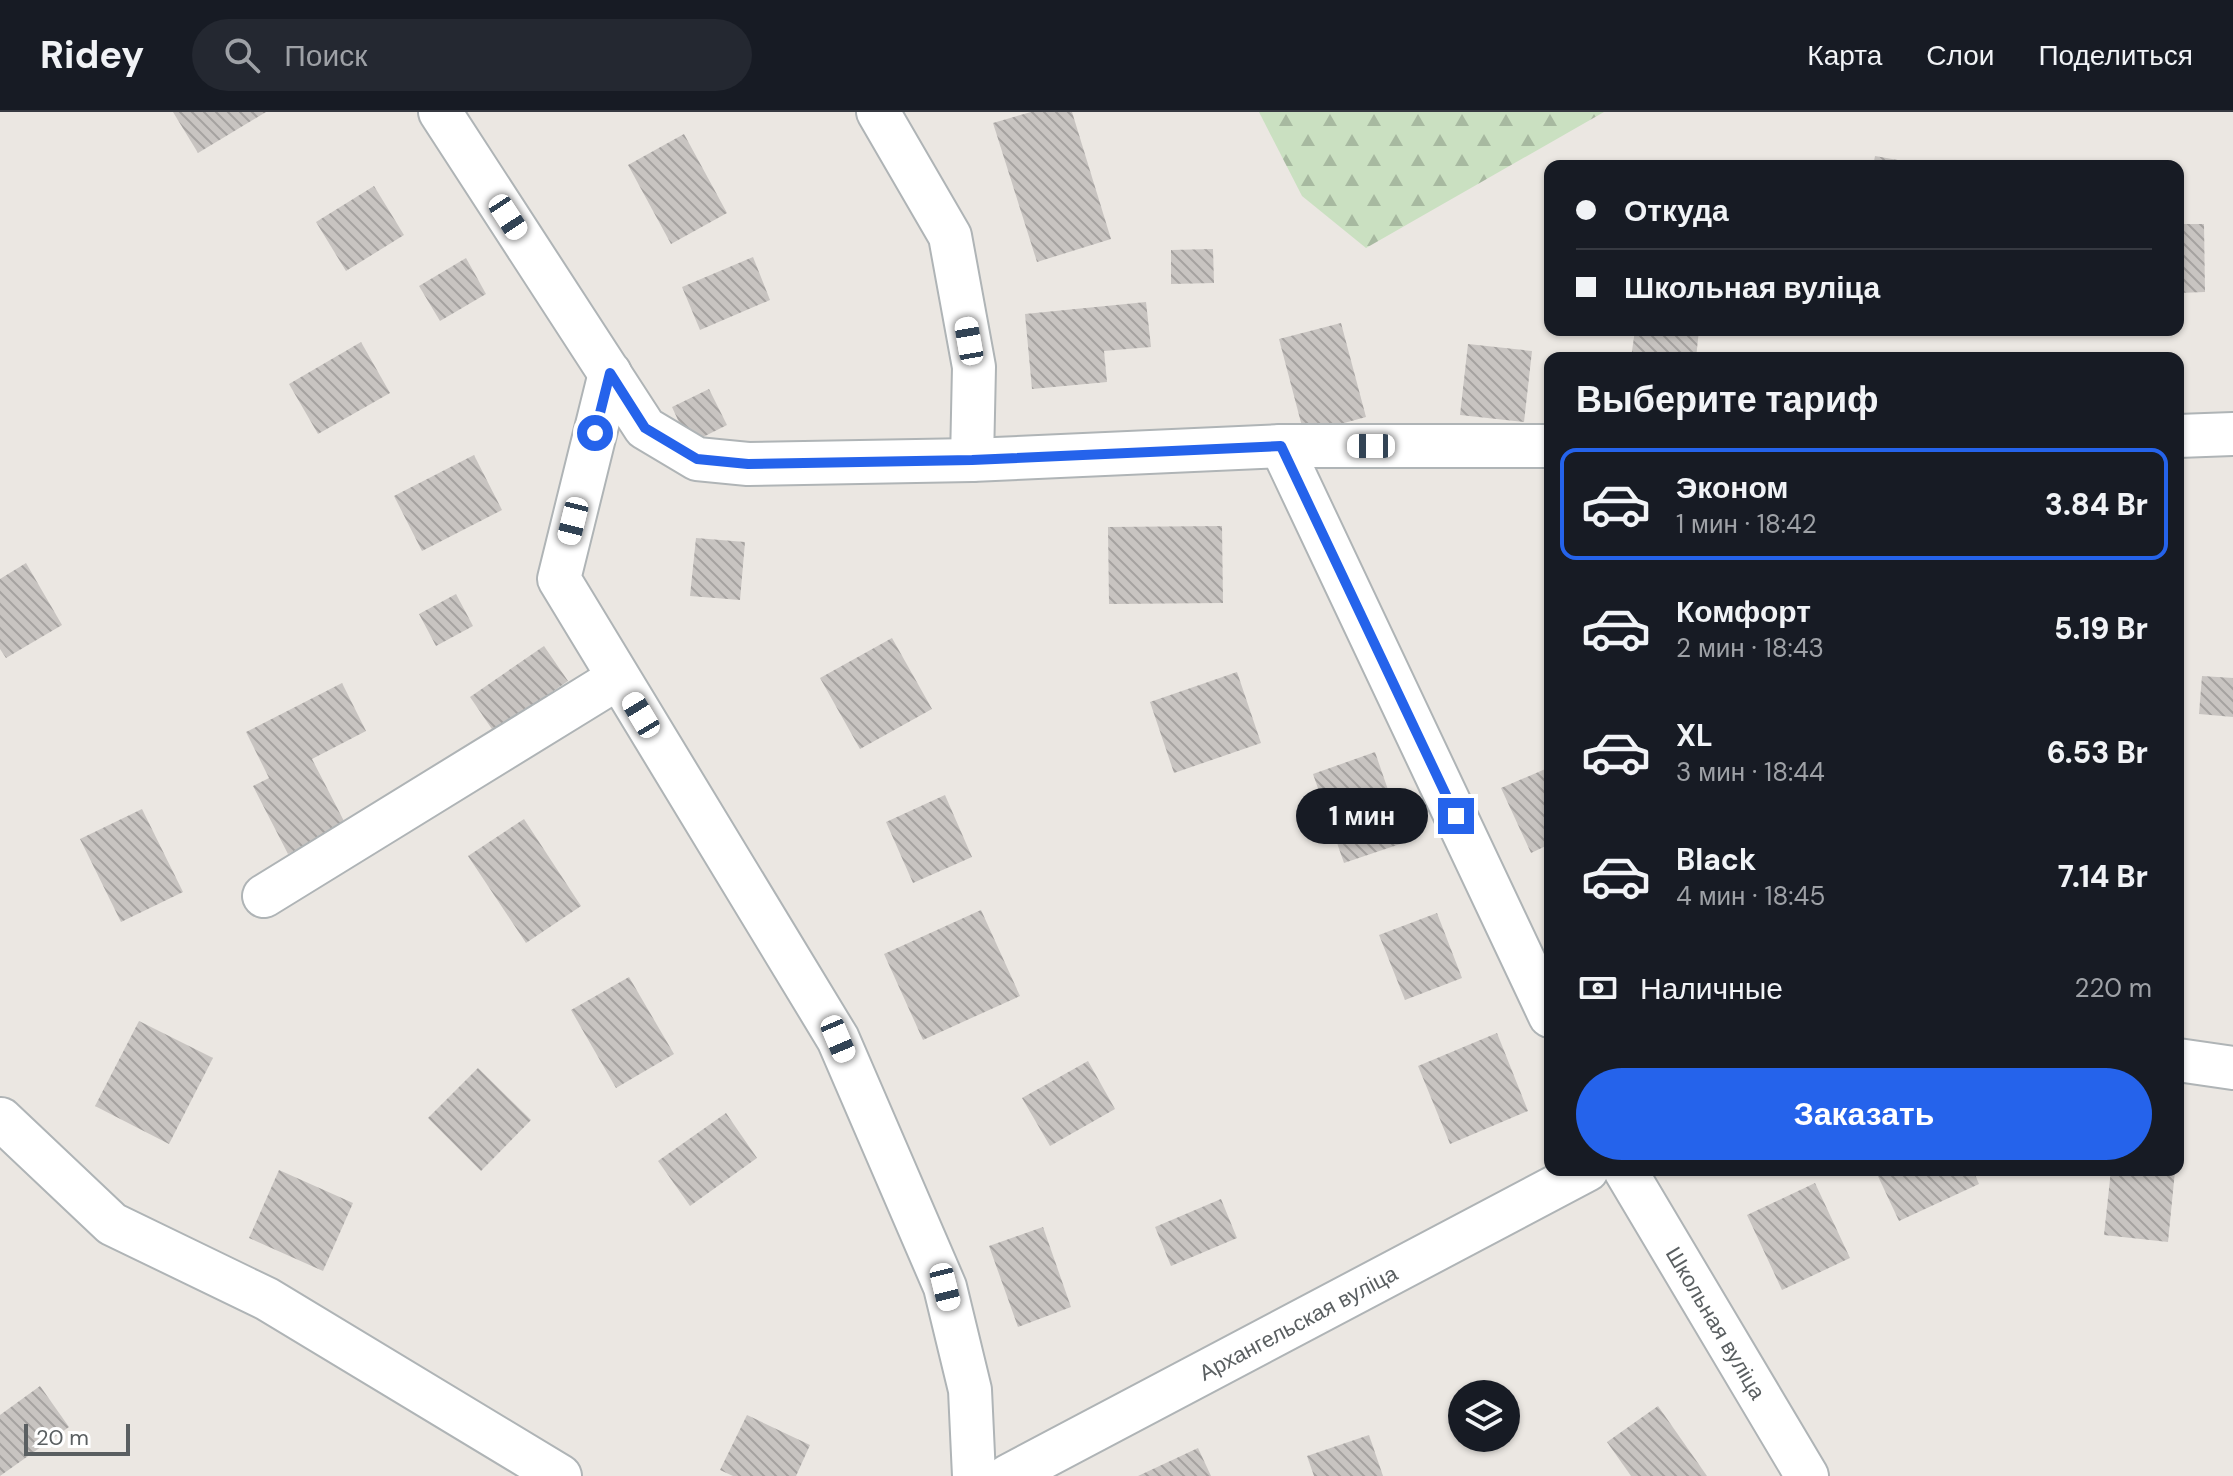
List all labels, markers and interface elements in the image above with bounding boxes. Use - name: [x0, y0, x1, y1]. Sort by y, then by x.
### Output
- search box: [192, 19, 752, 91]
- text: Ridey: [40, 30, 144, 80]
- icon: search: [220, 33, 264, 77]
- text: Поиск: [284, 36, 367, 75]
- text: Карта: [1807, 37, 1882, 74]
- text: Слои: [1926, 37, 1994, 74]
- text: Поделиться: [2038, 37, 2193, 74]
- car: [485, 190, 531, 244]
- text: Откуда: [1624, 191, 1729, 230]
- text: Школьная вуліца: [1624, 268, 1880, 307]
- car: [953, 315, 985, 367]
- text: Выберите тариф: [1576, 376, 1879, 423]
- route start: [577, 415, 613, 451]
- car: [1347, 434, 1395, 458]
- icon: car: [1580, 468, 1652, 540]
- text: Эконом: [1676, 468, 1789, 507]
- text: 3.84 Br: [2045, 485, 2148, 524]
- car: [556, 495, 590, 547]
- text: 1 мин · 18:42: [1676, 507, 1817, 541]
- icon: car: [1580, 592, 1652, 664]
- text: Комфорт: [1676, 592, 1811, 631]
- text: 5.19 Br: [2054, 609, 2148, 648]
- text: 2 мин · 18:43: [1676, 631, 1824, 665]
- car: [618, 688, 664, 742]
- icon: car: [1580, 716, 1652, 788]
- text: XL: [1676, 716, 1713, 755]
- text: 6.53 Br: [2047, 733, 2148, 772]
- text: 3 мин · 18:44: [1676, 755, 1825, 789]
- callout: 1 мин: [1296, 788, 1428, 844]
- route end: [1438, 798, 1474, 834]
- text: 1 мин: [1329, 799, 1395, 833]
- icon: car: [1580, 840, 1652, 912]
- text: Black: [1676, 840, 1756, 879]
- text: 7.14 Br: [2058, 857, 2148, 896]
- text: 4 мин · 18:45: [1676, 879, 1825, 913]
- icon: cash: [1576, 966, 1620, 1010]
- text: Наличные: [1640, 969, 1783, 1008]
- text: 220 m: [2074, 971, 2152, 1005]
- car: [818, 1012, 858, 1066]
- button: Заказать: [1576, 1068, 2152, 1160]
- street label: Школьная вуліца: [1659, 1242, 1773, 1405]
- street label: Архангельская вуліца: [1194, 1258, 1403, 1388]
- car: [928, 1261, 962, 1313]
- map controls: [1448, 1380, 1520, 1452]
- button: layers: [1448, 1380, 1520, 1452]
- scale bar: [24, 1420, 130, 1456]
- text: 20 m: [36, 1423, 89, 1452]

